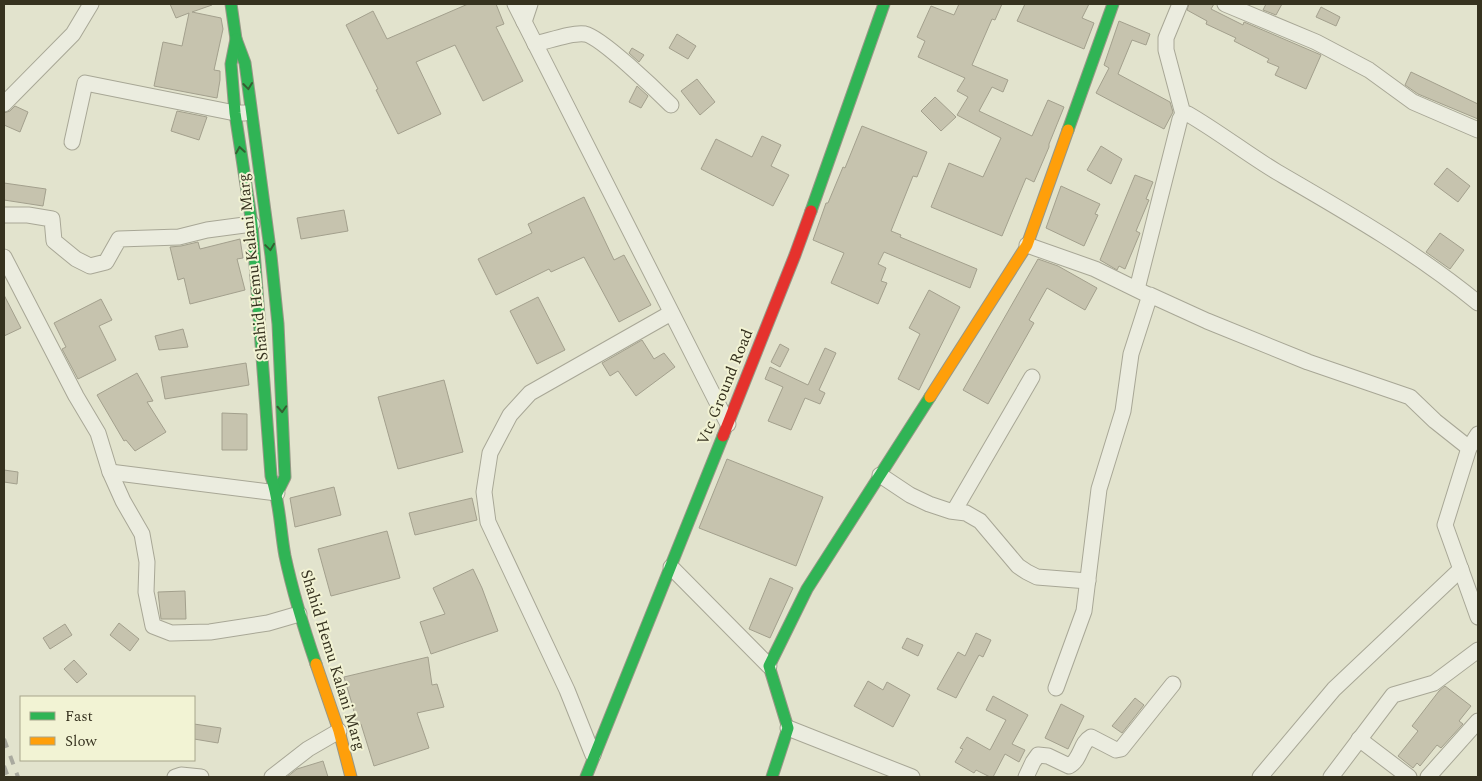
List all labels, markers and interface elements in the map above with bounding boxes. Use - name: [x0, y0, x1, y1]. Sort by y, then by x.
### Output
- one-way arrow: [242, 82, 253, 90]
- one-way arrow: [236, 145, 246, 154]
- street label: Shahid Hemu Kalani Marg: [231, 172, 275, 362]
- one-way arrow: [264, 243, 274, 251]
- street label: Vtc Ground Road: [691, 325, 759, 449]
- one-way arrow: [276, 405, 287, 413]
- street label: Shahid Hemu Kalani Marg: [294, 567, 372, 753]
- legend: [20, 696, 195, 761]
- text: Fast: [65, 705, 93, 728]
- text: Slow: [65, 730, 97, 753]

